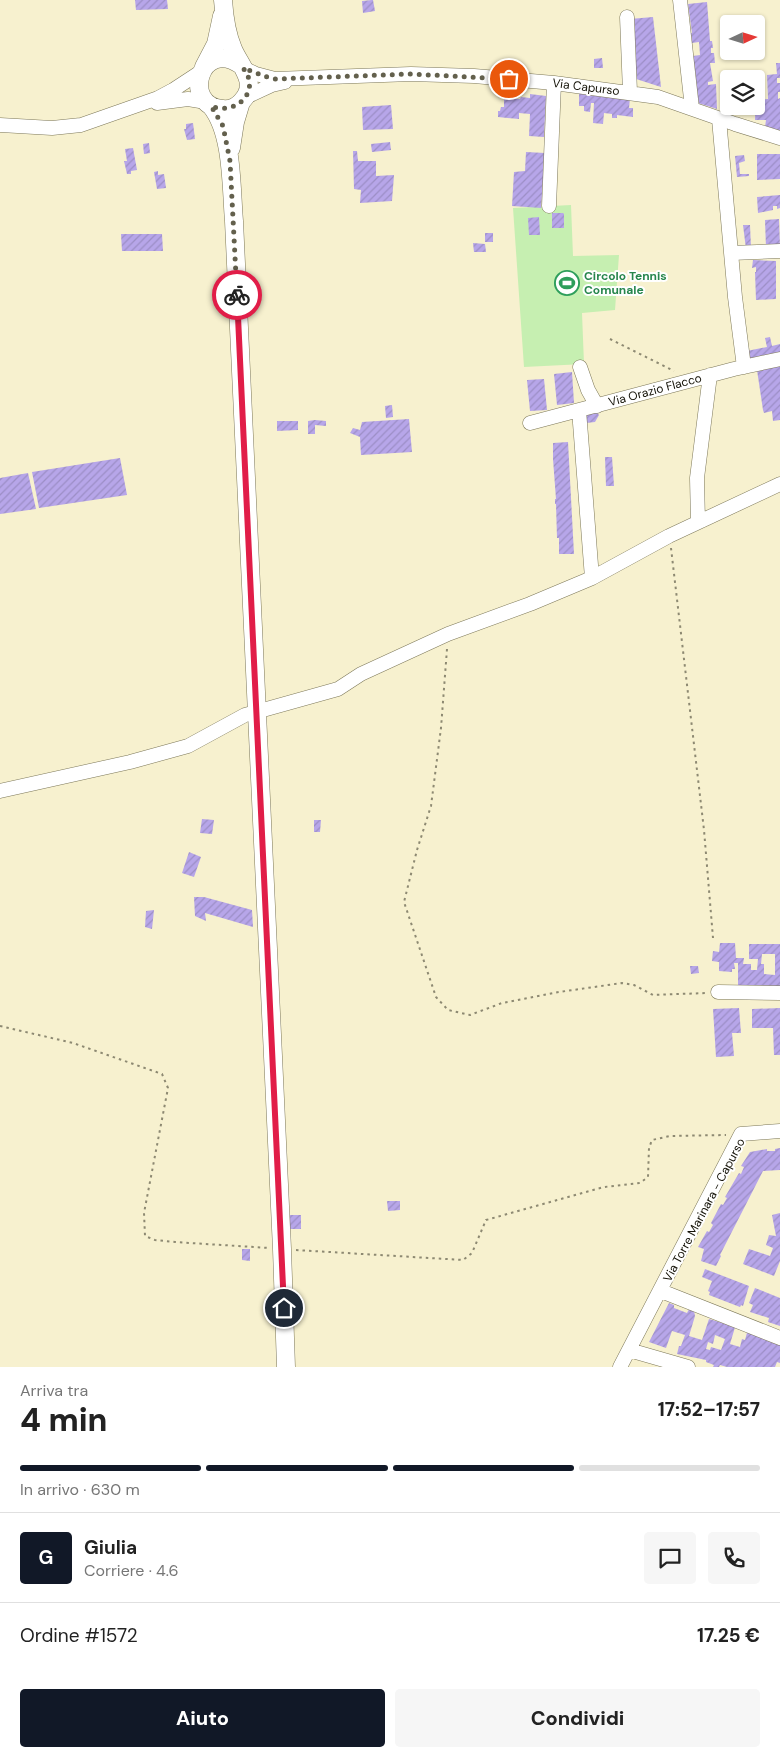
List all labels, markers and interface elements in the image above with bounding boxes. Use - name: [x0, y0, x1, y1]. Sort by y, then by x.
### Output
- north arrow: [720, 15, 765, 60]
- map controls: [720, 15, 765, 115]
- pin: [488, 58, 530, 100]
- icon: bag: [495, 65, 523, 93]
- button: layers: [720, 70, 765, 115]
- street label: Via Capurso: [551, 75, 621, 99]
- place label: Circolo Tennis Comunale: [584, 268, 667, 298]
- courier: [212, 270, 262, 320]
- sports icon: Circolo Tennis Comunale: [554, 270, 580, 296]
- icon: bike: [223, 281, 251, 309]
- street label: Via Orazio Flacco: [607, 370, 703, 410]
- street label: Via Torre Marinara - Capurso: [659, 1135, 749, 1285]
- pin: [263, 1287, 305, 1329]
- icon: home: [270, 1294, 298, 1322]
- text: Arriva tra: [20, 1380, 88, 1401]
- text: 17:52–17:57: [658, 1397, 760, 1422]
- text: 4 min: [20, 1399, 107, 1441]
- text: In arrivo · 630 m: [20, 1479, 140, 1500]
- button: chat: [644, 1532, 696, 1584]
- button: phone: [708, 1532, 760, 1584]
- text: Giulia: [84, 1535, 137, 1560]
- text: G: [39, 1545, 53, 1570]
- text: Corriere · 4.6: [84, 1560, 179, 1581]
- text: Ordine #1572: [20, 1623, 138, 1648]
- text: 17.25 €: [697, 1623, 760, 1648]
- button: Aiuto: [20, 1689, 385, 1747]
- button: Condividi: [395, 1689, 760, 1747]

